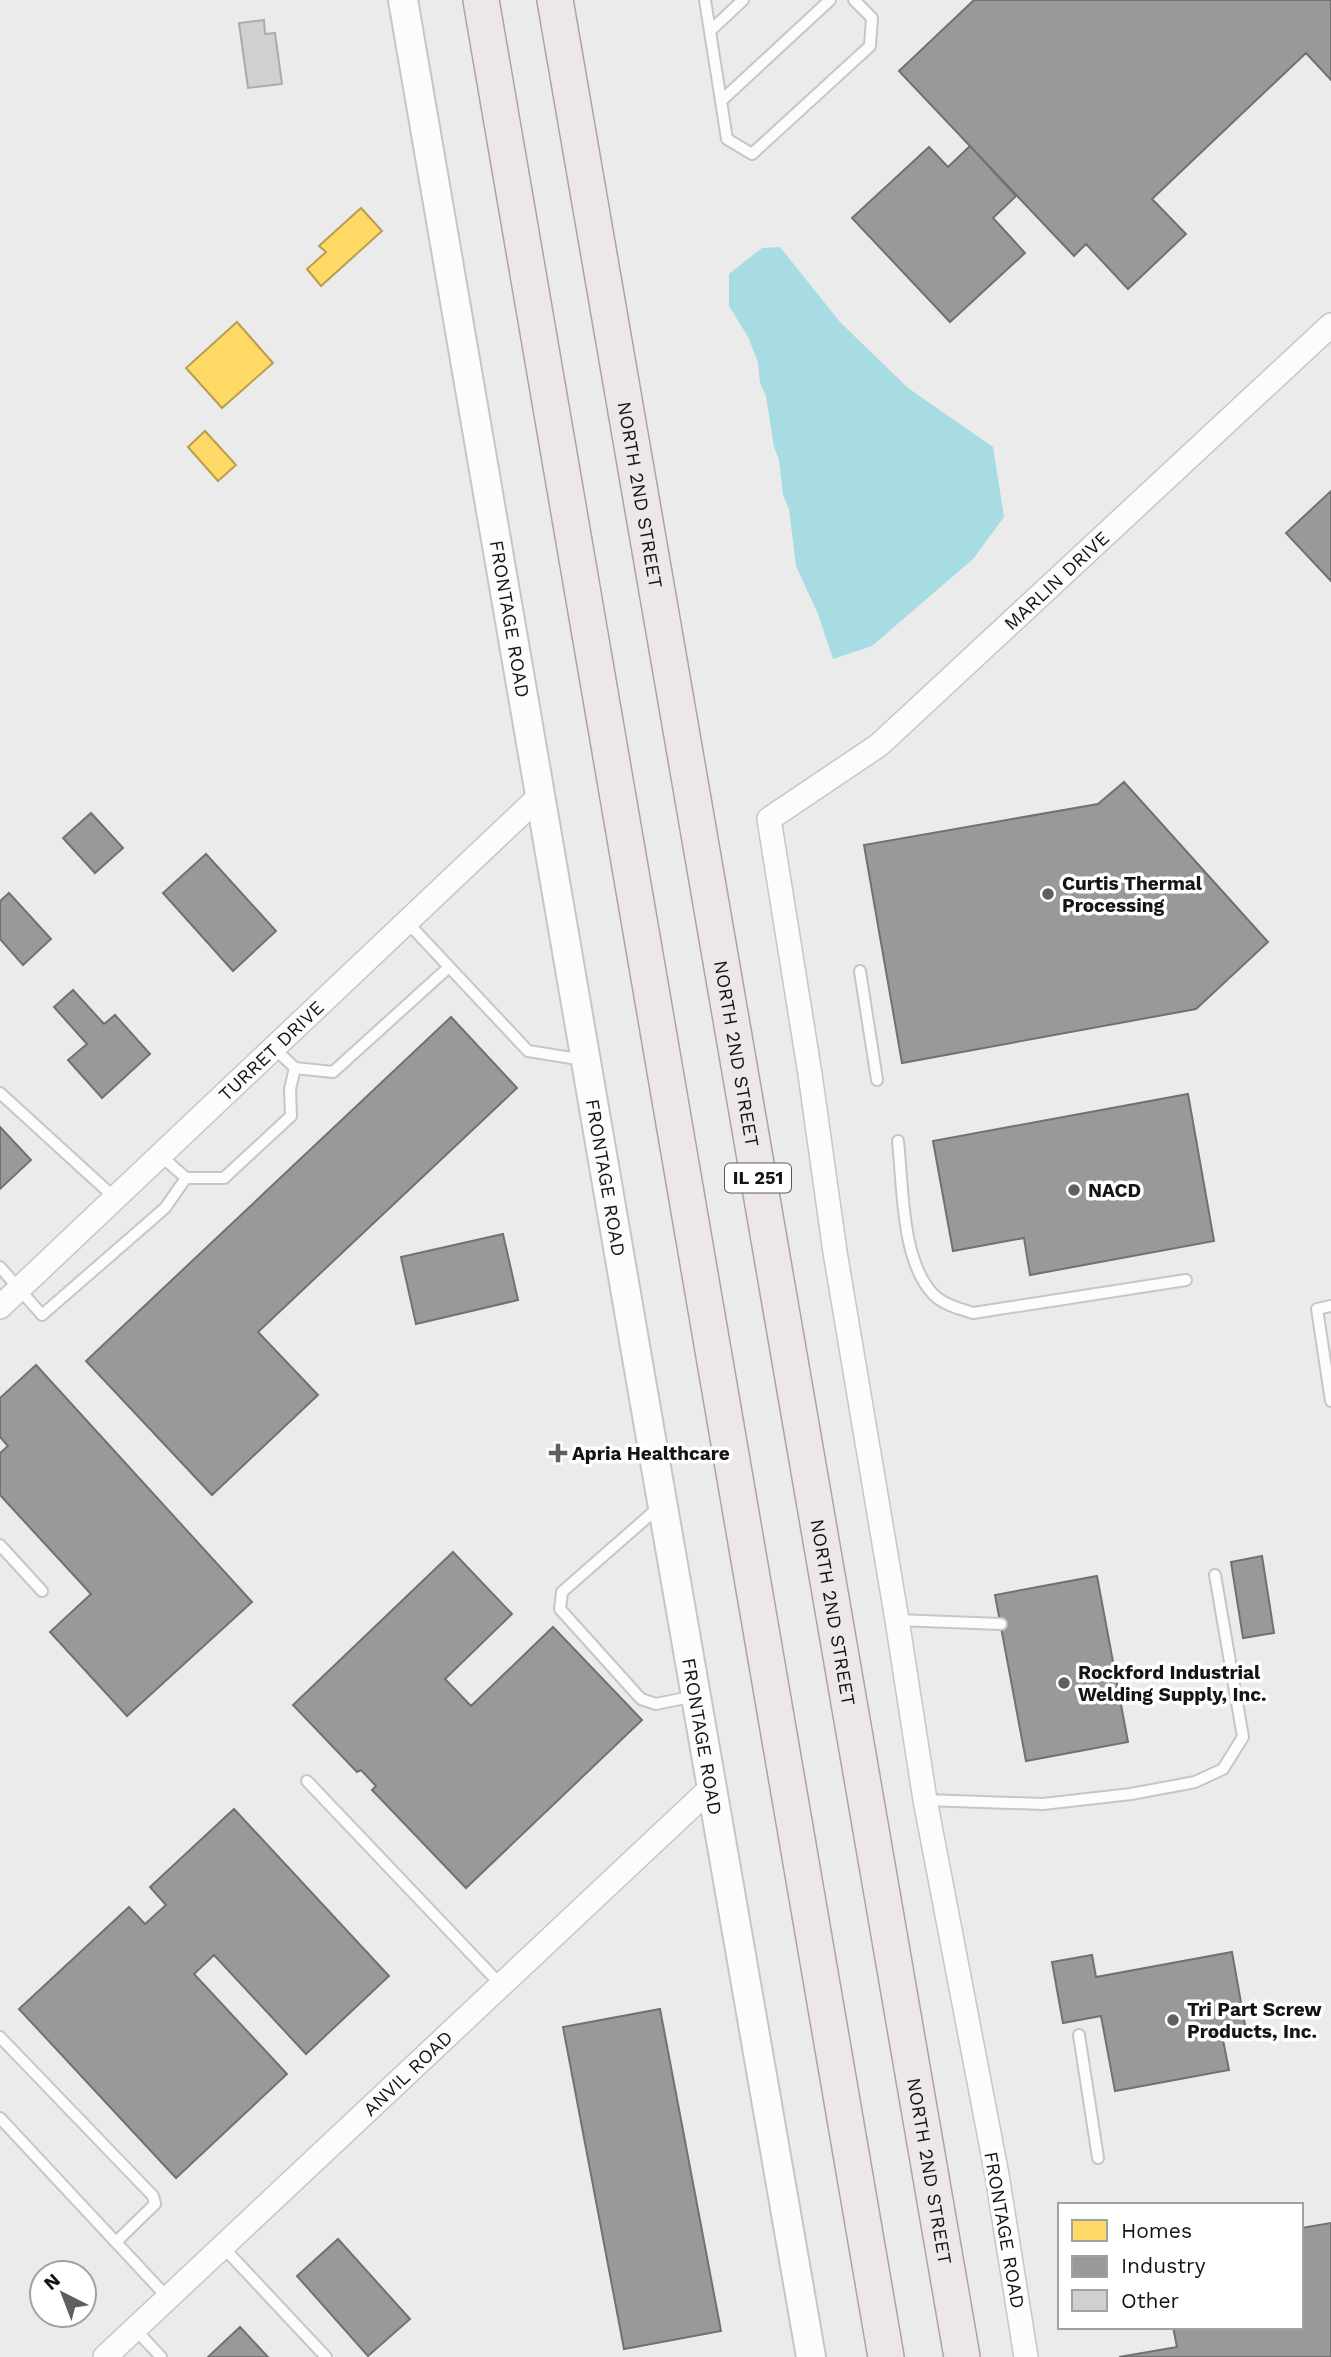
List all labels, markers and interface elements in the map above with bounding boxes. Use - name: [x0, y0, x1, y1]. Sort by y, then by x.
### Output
- street label: NORTH 2ND STREET: [613, 400, 667, 590]
- street label: MARLIN DRIVE: [999, 526, 1114, 635]
- street label: FRONTAGE ROAD: [485, 538, 534, 699]
- place label: Curtis Thermal Processing: [1062, 872, 1203, 917]
- marker: Curtis Thermal Processing: [1040, 886, 1056, 902]
- street label: NORTH 2ND STREET: [709, 958, 764, 1149]
- street label: TURRET DRIVE: [214, 996, 329, 1106]
- street label: FRONTAGE ROAD: [581, 1097, 630, 1258]
- road number: IL 251: [725, 1163, 791, 1192]
- place label: NACD: [1088, 1179, 1141, 1202]
- marker: NACD: [1066, 1182, 1082, 1198]
- place label: Apria Healthcare: [572, 1442, 730, 1465]
- marker: Apria Healthcare: [550, 1445, 566, 1461]
- street label: NORTH 2ND STREET: [805, 1517, 860, 1707]
- street label: FRONTAGE ROAD: [677, 1656, 727, 1817]
- place label: Rockford Industrial Welding Supply, Inc.: [1078, 1661, 1267, 1706]
- marker: Rockford Industrial Welding Supply, Inc.: [1056, 1675, 1072, 1691]
- place label: Tri Part Screw Products, Inc.: [1187, 1998, 1322, 2043]
- marker: Tri Part Screw Products, Inc.: [1165, 2012, 1181, 2028]
- street label: ANVIL ROAD: [358, 2026, 457, 2121]
- street label: NORTH 2ND STREET: [902, 2076, 957, 2266]
- street label: FRONTAGE ROAD: [979, 2150, 1030, 2310]
- legend: [1058, 2203, 1303, 2329]
- text: Homes: [1121, 2218, 1192, 2243]
- text: Industry: [1121, 2253, 1206, 2278]
- north arrow: [28, 2259, 98, 2329]
- text: N: [39, 2268, 65, 2295]
- text: Other: [1121, 2288, 1180, 2313]

